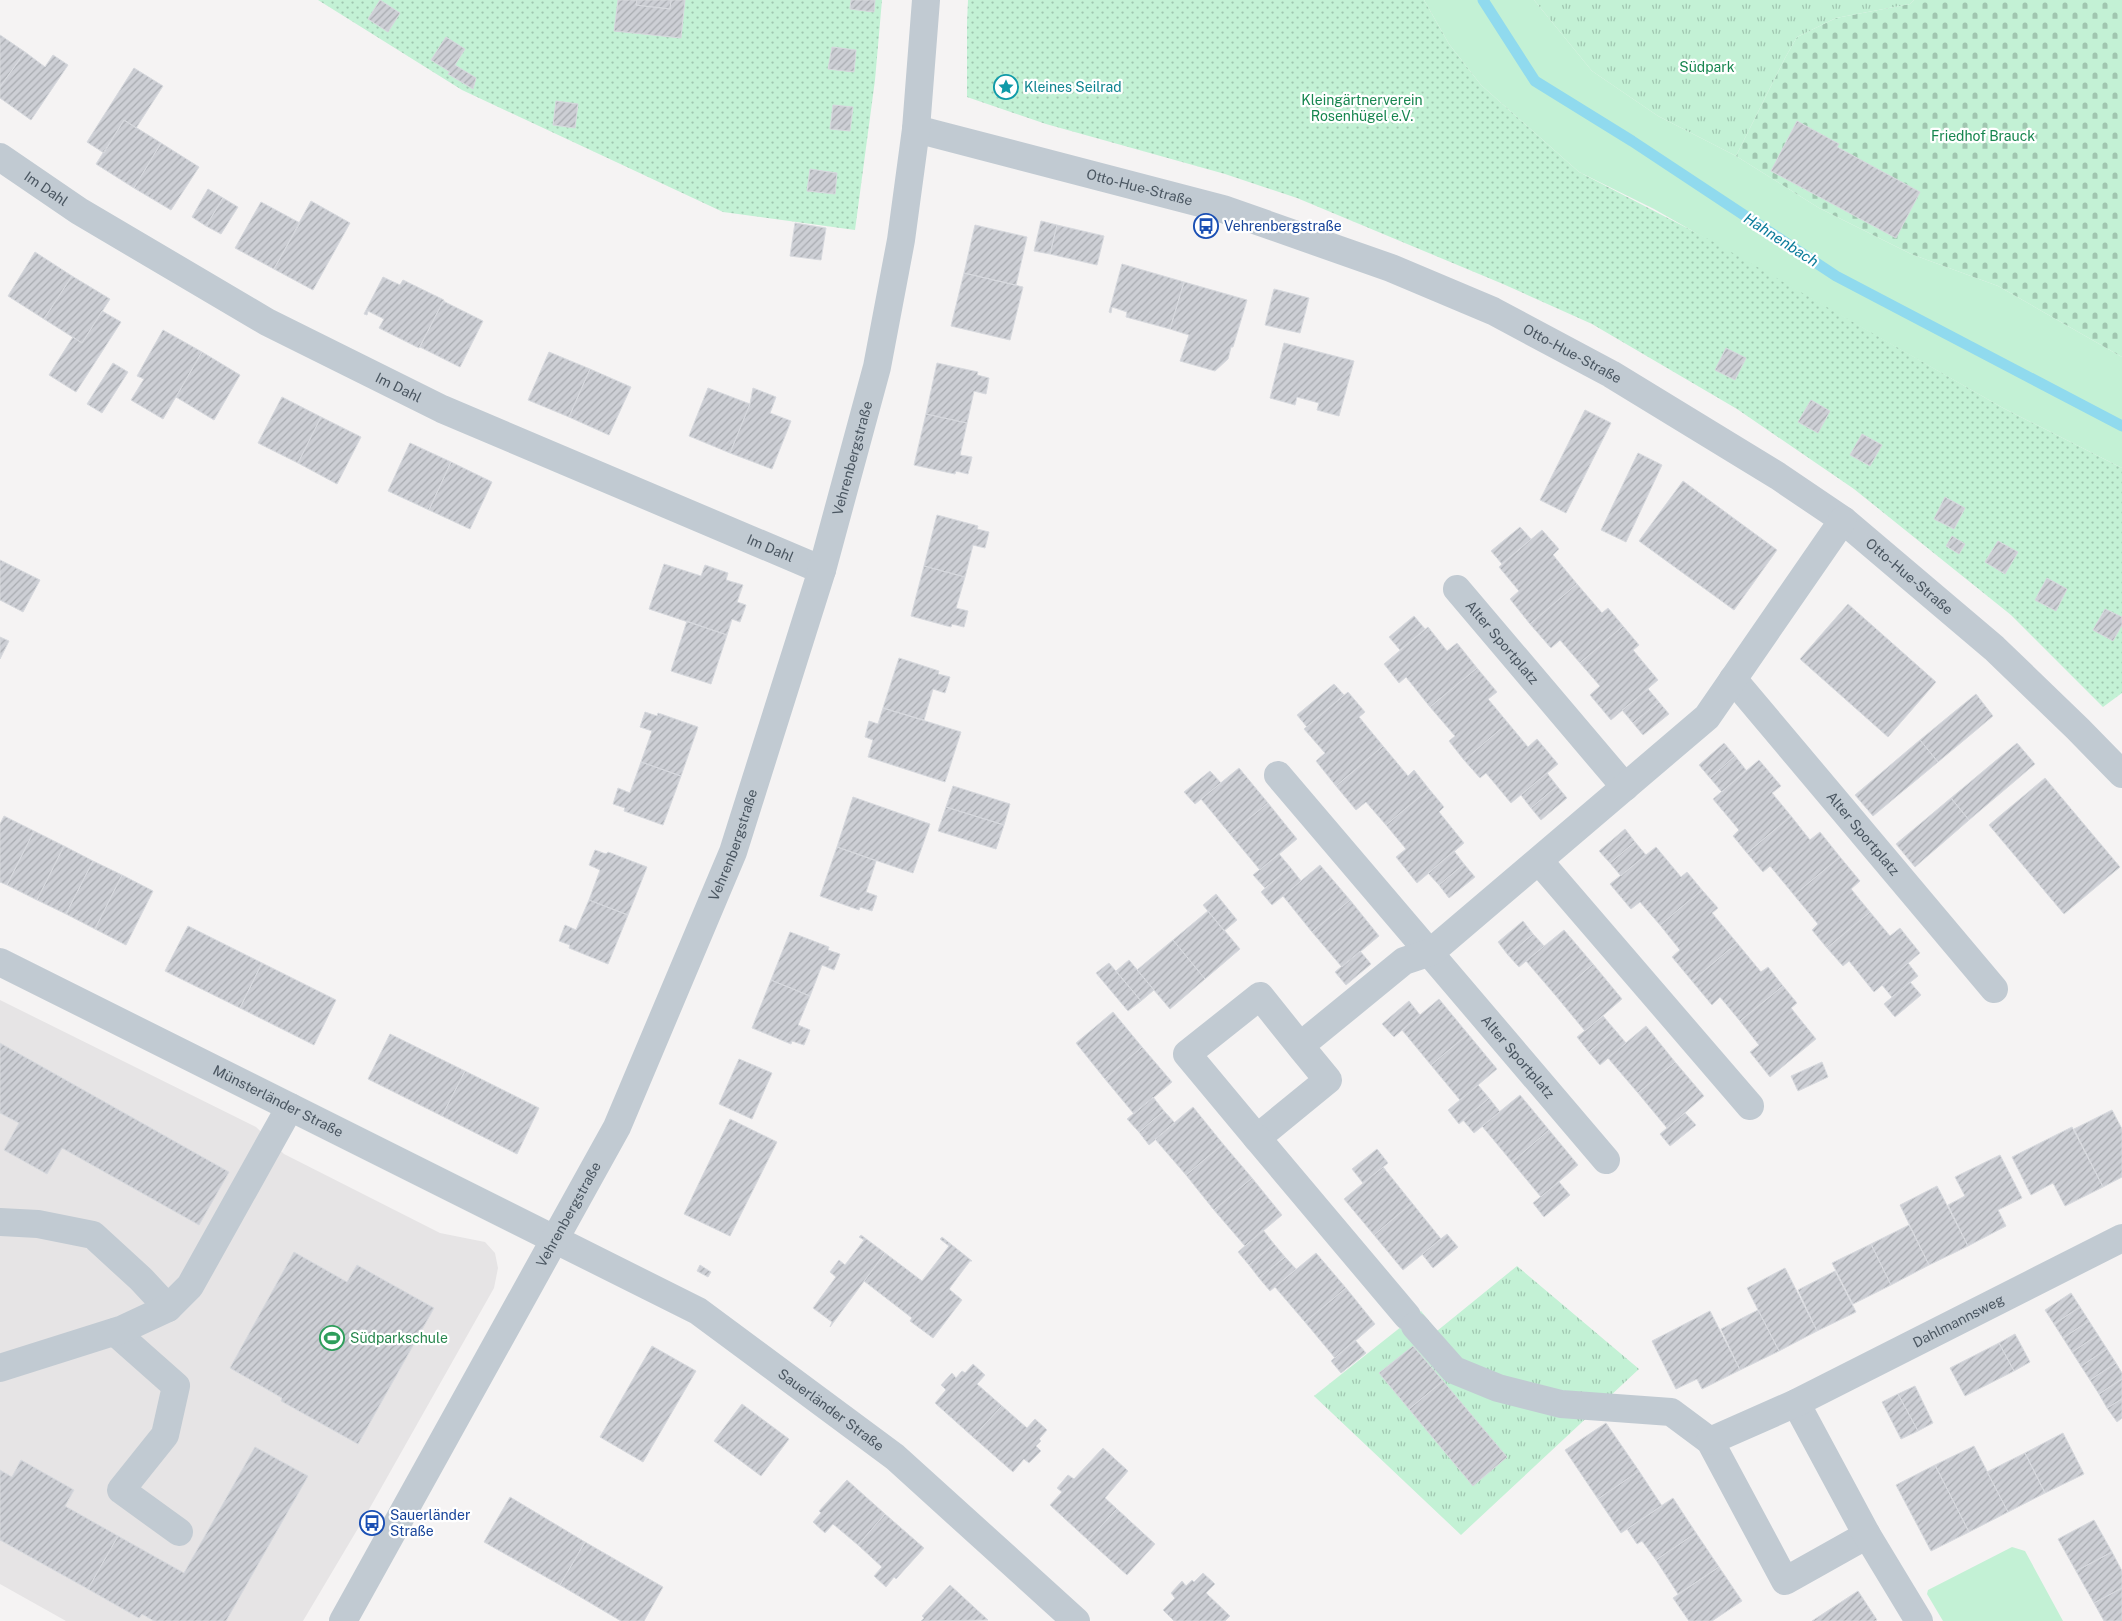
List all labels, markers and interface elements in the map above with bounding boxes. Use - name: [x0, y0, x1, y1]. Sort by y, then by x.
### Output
- park label: Südpark: [1679, 59, 1735, 75]
- place icon: Kleines Seilrad: [993, 74, 1019, 100]
- place label: Kleines Seilrad: [1024, 79, 1122, 95]
- park label: Kleingärtnerverein Rosenhügel e.V.: [1301, 92, 1423, 124]
- park label: Friedhof Brauck: [1931, 128, 2035, 144]
- street label: Otto-Hue-Straße: [1085, 166, 1194, 209]
- street label: Im Dahl: [21, 168, 71, 209]
- water label: Hahnenbach: [1741, 209, 1822, 270]
- bus stop icon: Vehrenbergstraße: [1193, 213, 1219, 239]
- place label: Vehrenbergstraße: [1224, 218, 1342, 234]
- street label: Otto-Hue-Straße: [1520, 321, 1624, 387]
- street label: Im Dahl: [373, 369, 424, 406]
- street label: Vehrenbergstraße: [829, 399, 875, 517]
- street label: Im Dahl: [744, 531, 796, 565]
- street label: Otto-Hue-Straße: [1863, 535, 1956, 618]
- street label: Alter Sportplatz: [1462, 597, 1542, 688]
- street label: Vehrenbergstraße: [705, 787, 760, 903]
- street label: Alter Sportplatz: [1823, 788, 1903, 879]
- street label: Alter Sportplatz: [1478, 1012, 1558, 1102]
- street label: Münsterländer Straße: [211, 1062, 346, 1140]
- street label: Vehrenbergstraße: [533, 1159, 604, 1270]
- street label: Dahlmannsweg: [1910, 1291, 2007, 1351]
- sports icon: Südparkschule: [319, 1325, 345, 1351]
- place label: Südparkschule: [350, 1330, 448, 1346]
- street label: Sauerländer Straße: [775, 1365, 887, 1454]
- place label: Sauerländer Straße: [390, 1507, 470, 1539]
- bus stop icon: Sauerländer Straße: [359, 1510, 385, 1536]

